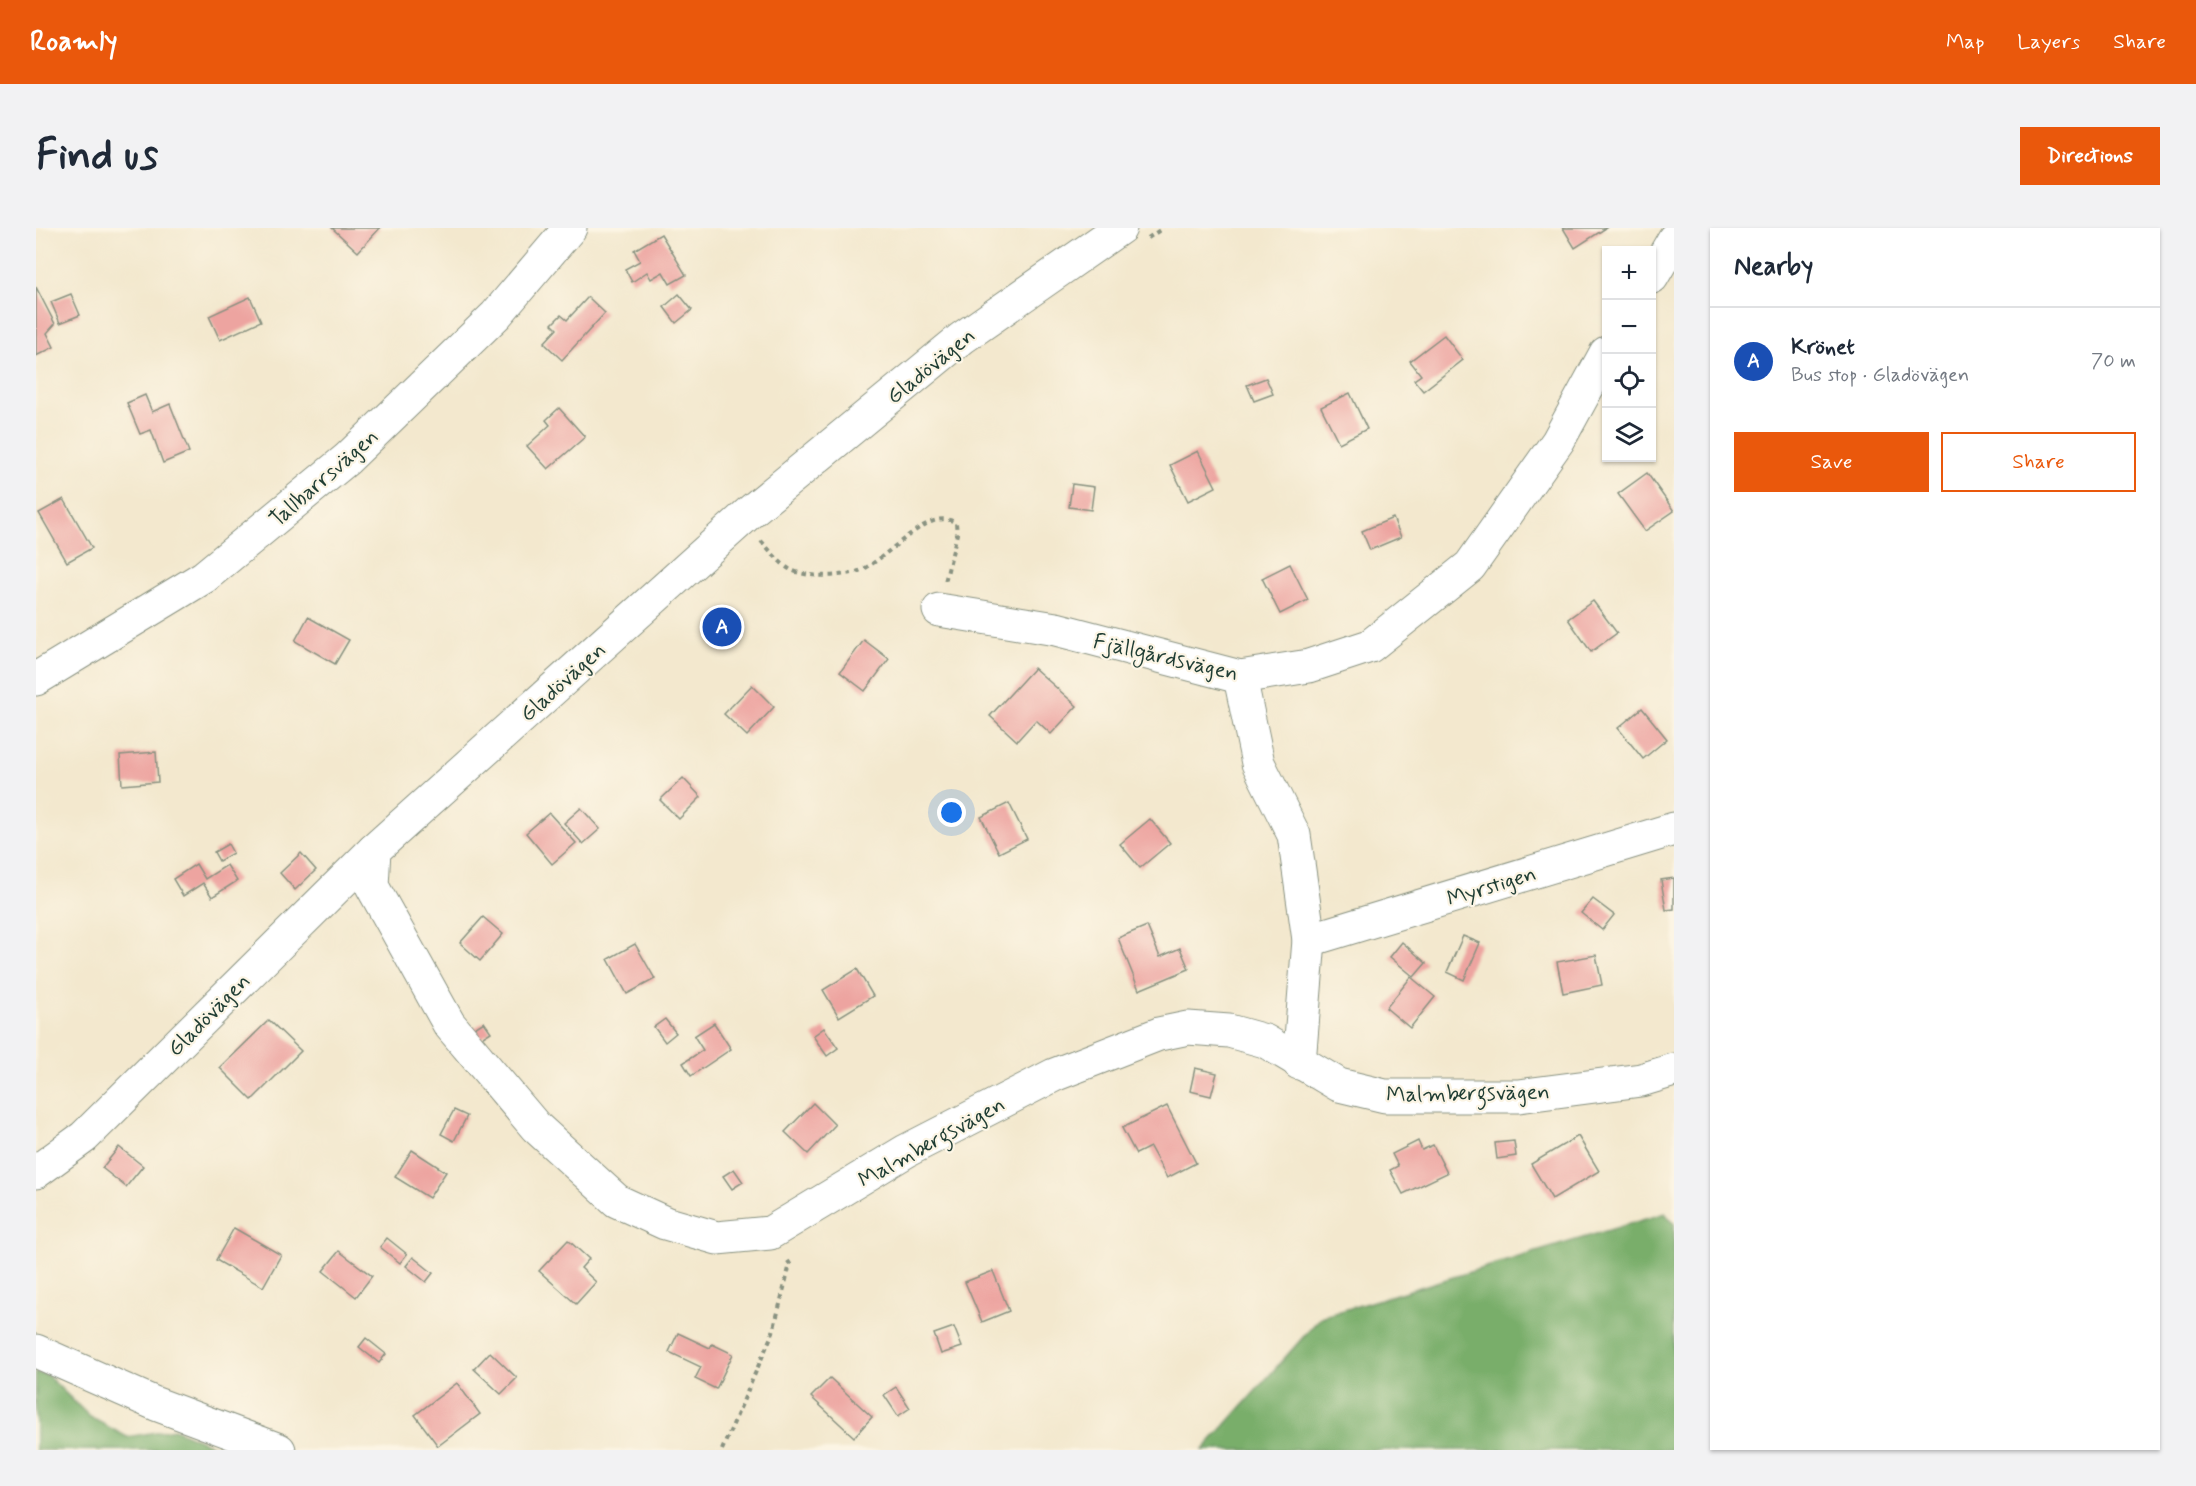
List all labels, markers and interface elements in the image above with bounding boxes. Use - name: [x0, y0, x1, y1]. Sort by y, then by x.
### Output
- text: Roamly: [30, 24, 118, 61]
- text: Map: [1946, 28, 1984, 56]
- text: Layers: [2017, 28, 2080, 56]
- text: Share: [2113, 28, 2166, 56]
- button: Directions: [2020, 127, 2160, 185]
- text: Find us: [36, 129, 158, 184]
- map controls: [1602, 246, 1656, 462]
- button: +: [1602, 246, 1656, 300]
- text: Nearby: [1734, 250, 1813, 284]
- button: −: [1602, 300, 1656, 354]
- street label: Gladövägen: [881, 322, 982, 412]
- text: Krönet: [1791, 334, 1855, 362]
- text: A: [1747, 348, 1760, 375]
- text: 70 m: [2091, 348, 2136, 375]
- button: locate: [1602, 354, 1656, 408]
- text: Bus stop · Gladövägen: [1791, 362, 1969, 389]
- button: layers: [1602, 408, 1656, 462]
- street label: Tallbarrsvägen: [264, 423, 386, 534]
- button: Save: [1734, 432, 1929, 492]
- button: Share: [1941, 432, 2136, 492]
- pin: A: [702, 604, 742, 650]
- street label: Fjällgårdsvägen: [1090, 628, 1241, 691]
- street label: Gladövägen: [514, 637, 613, 729]
- your location: [937, 798, 966, 827]
- street label: Myrstigen: [1444, 860, 1540, 915]
- street label: Gladövägen: [162, 968, 258, 1064]
- street label: Malmbergsvägen: [1386, 1079, 1550, 1112]
- street label: Malmbergsvägen: [854, 1091, 1012, 1197]

